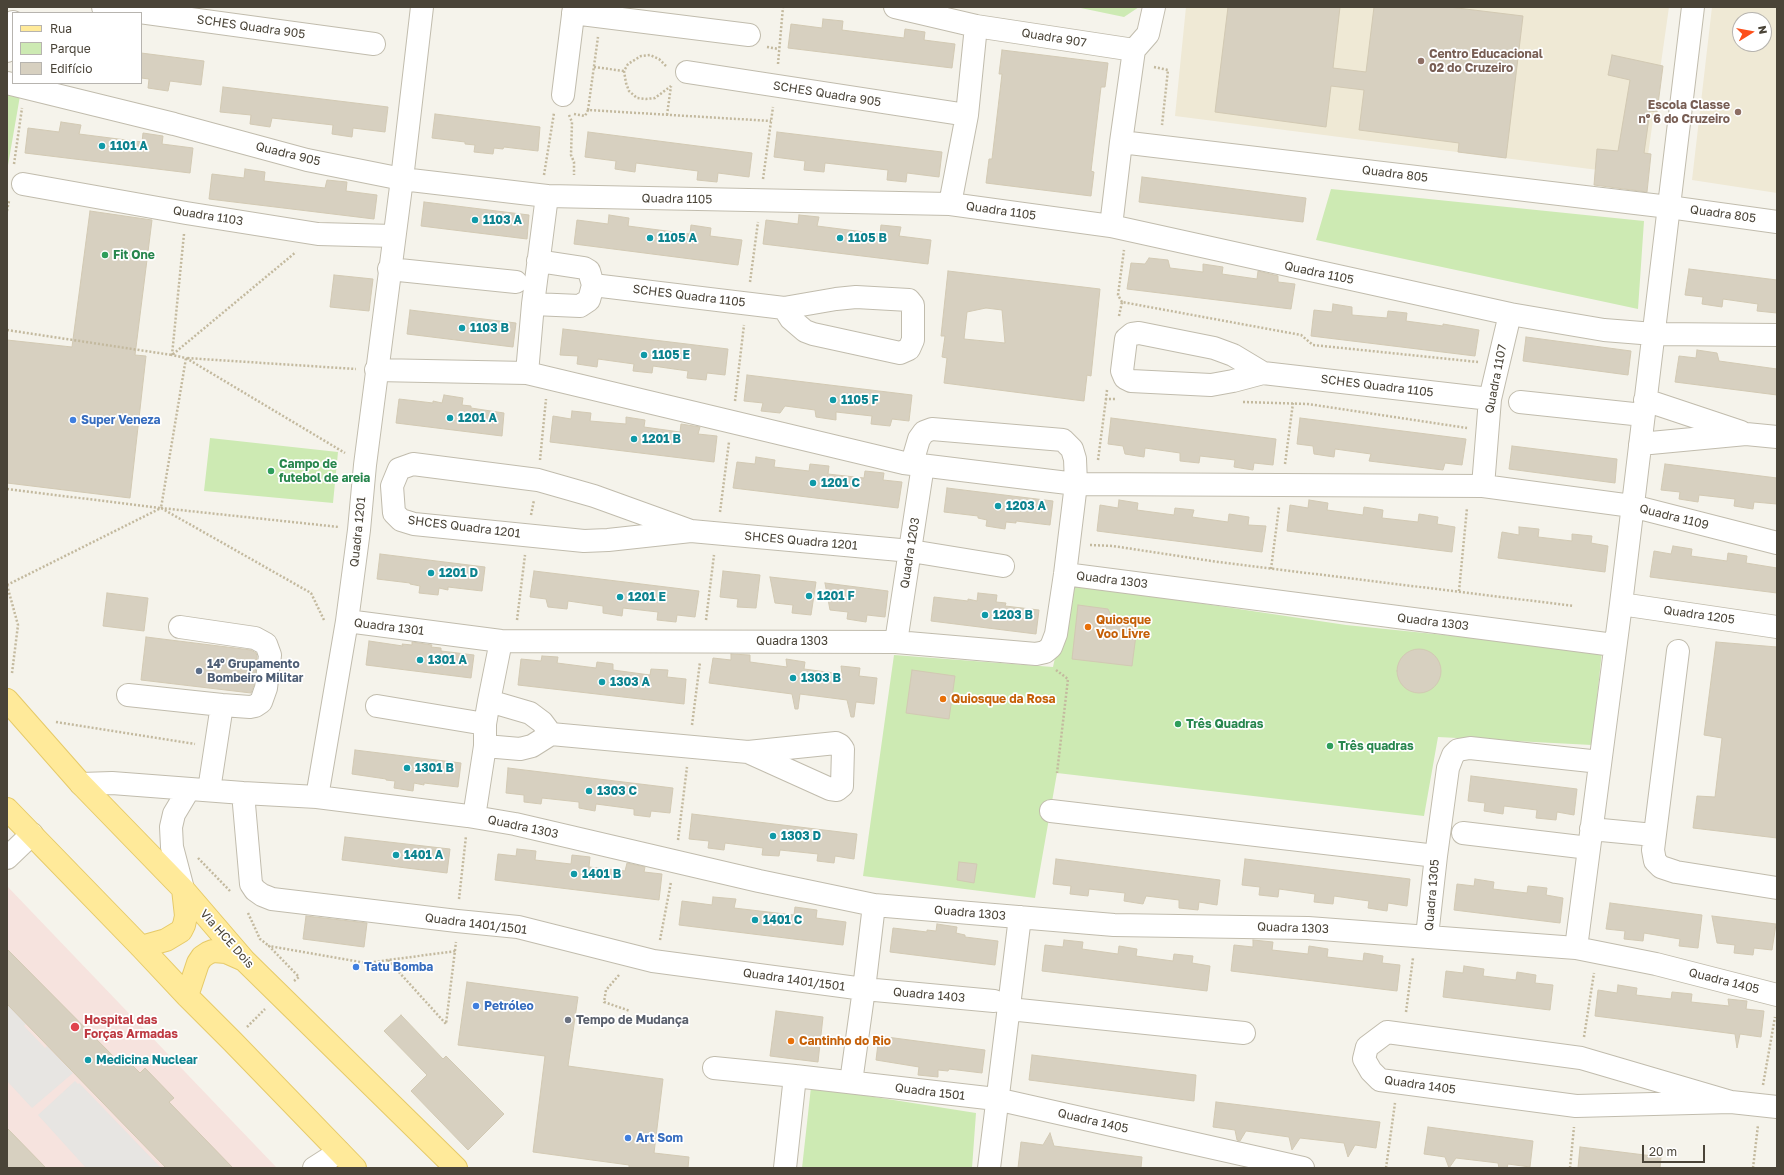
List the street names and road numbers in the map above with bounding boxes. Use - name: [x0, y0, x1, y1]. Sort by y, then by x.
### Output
- street label: SCHES Quadra 905: [196, 12, 306, 42]
- street label: Quadra 907: [1020, 26, 1088, 50]
- street label: SCHES Quadra 905: [772, 78, 882, 110]
- street label: Quadra 905: [254, 139, 322, 169]
- street label: Quadra 805: [1361, 163, 1429, 185]
- street label: Quadra 1105: [642, 191, 712, 207]
- street label: Quadra 1105: [965, 199, 1037, 223]
- street label: Quadra 805: [1689, 202, 1757, 226]
- street label: Quadra 1103: [172, 203, 244, 229]
- street label: Quadra 1105: [1283, 259, 1355, 287]
- street label: SCHES Quadra 1105: [632, 282, 746, 310]
- street label: Quadra 1107: [1482, 343, 1510, 415]
- street label: SCHES Quadra 1105: [1320, 372, 1434, 400]
- street label: Quadra 1201: [347, 496, 369, 568]
- street label: Quadra 1109: [1638, 501, 1710, 533]
- street label: SHCES Quadra 1201: [407, 513, 521, 541]
- street label: Quadra 1203: [897, 516, 923, 590]
- street label: SHCES Quadra 1201: [744, 529, 858, 553]
- street label: Quadra 1303: [1075, 568, 1149, 592]
- street label: Quadra 1205: [1662, 603, 1736, 627]
- street label: Quadra 1303: [1396, 610, 1470, 634]
- street label: Quadra 1301: [353, 616, 425, 638]
- street label: Quadra 1303: [756, 634, 828, 648]
- street label: Quadra 1303: [486, 812, 560, 842]
- street label: Quadra 1305: [1422, 859, 1442, 931]
- street label: Quadra 1303: [934, 903, 1006, 923]
- street label: Via HCE Dois: [197, 907, 257, 971]
- street label: Quadra 1401/1501: [424, 911, 528, 937]
- street label: Quadra 1303: [1257, 920, 1329, 936]
- street label: Quadra 1405: [1687, 965, 1761, 997]
- street label: Quadra 1401/1501: [742, 966, 846, 994]
- street label: Quadra 1403: [892, 985, 966, 1005]
- street label: Quadra 1405: [1383, 1073, 1457, 1097]
- street label: Quadra 1501: [894, 1081, 966, 1103]
- street label: Quadra 1405: [1056, 1106, 1130, 1136]

